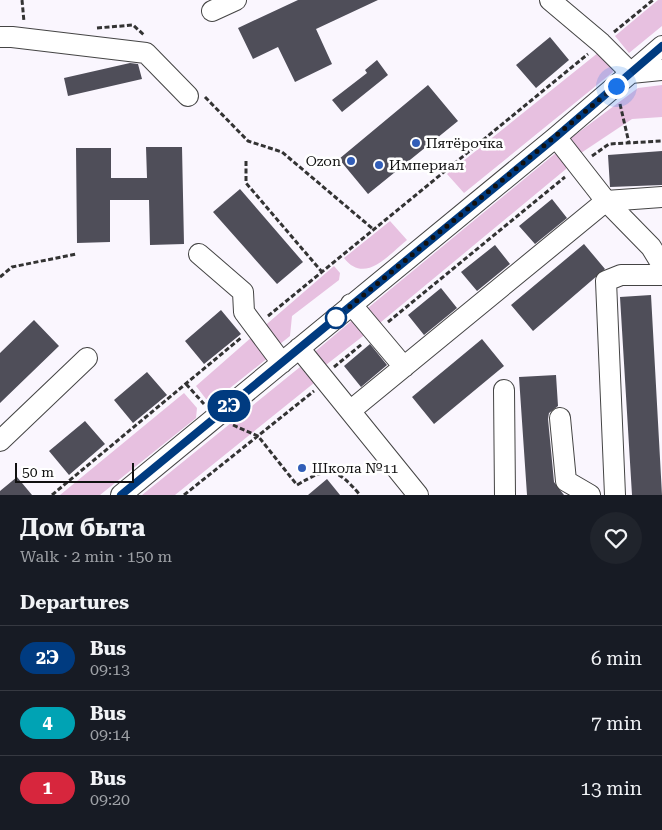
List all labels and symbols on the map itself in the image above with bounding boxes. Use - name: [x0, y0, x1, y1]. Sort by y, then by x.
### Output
- your location: [604, 74, 629, 99]
- place label: Пятёрочка: [426, 135, 503, 151]
- marker: Пятёрочка: [410, 137, 422, 149]
- place label: Ozon: [306, 153, 341, 169]
- marker: Ozon: [345, 155, 357, 167]
- place label: Империал: [389, 157, 464, 173]
- marker: Империал: [373, 159, 385, 171]
- unlabelled marker: [325, 307, 347, 329]
- line badge: 2Э: [206, 390, 252, 422]
- scale bar: [15, 460, 134, 483]
- place label: Школа №11: [312, 460, 399, 476]
- marker: Школа №11: [296, 462, 308, 474]

